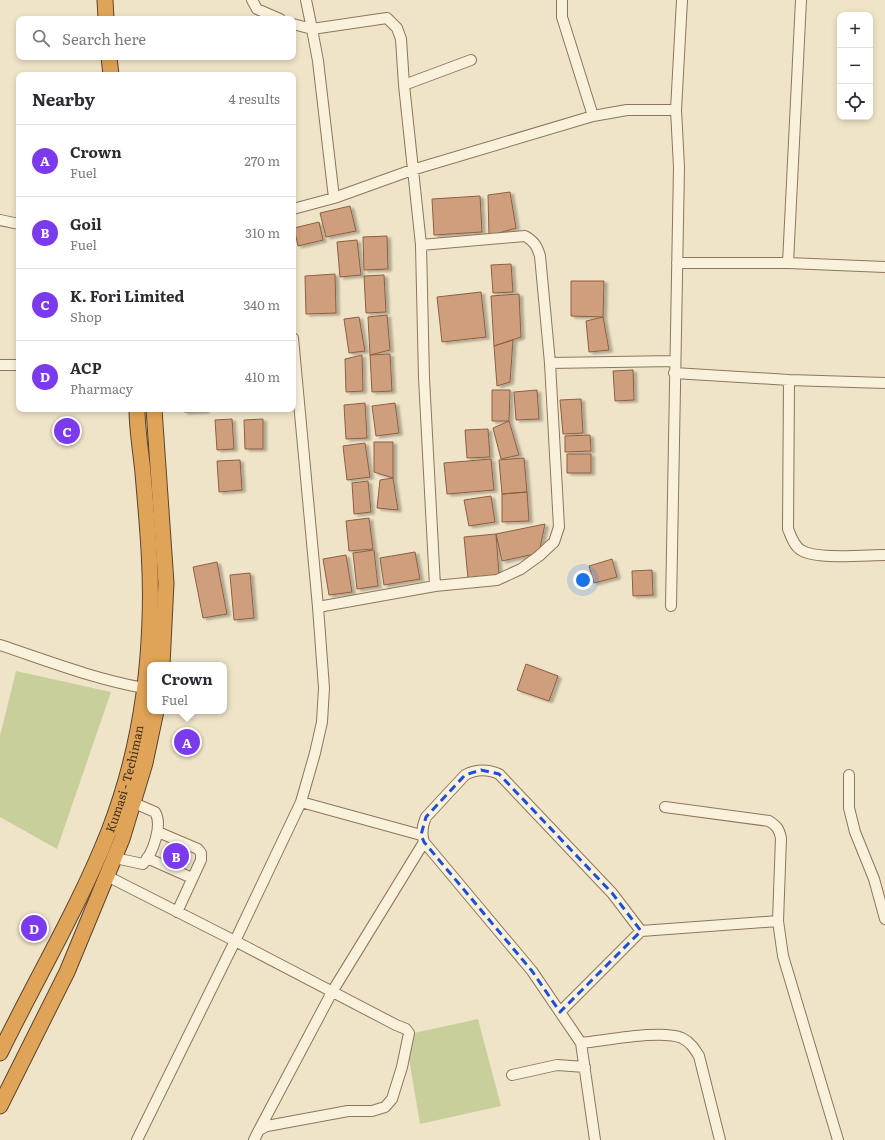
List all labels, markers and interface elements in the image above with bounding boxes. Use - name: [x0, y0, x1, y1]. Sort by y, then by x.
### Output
- map controls: [837, 12, 873, 120]
- button: +: [837, 12, 873, 48]
- search box: [16, 16, 296, 60]
- icon: search: [30, 27, 52, 49]
- text: Search here: [62, 27, 146, 50]
- button: −: [837, 48, 873, 84]
- button: locate: [837, 84, 873, 120]
- text: Nearby: [32, 86, 95, 111]
- text: 4 results: [229, 89, 280, 108]
- text: Crown: [70, 140, 122, 163]
- text: A: [40, 151, 50, 170]
- text: 270 m: [244, 151, 280, 170]
- text: Fuel: [70, 163, 97, 182]
- text: Goil: [70, 212, 102, 235]
- text: B: [41, 223, 49, 242]
- text: 310 m: [245, 223, 280, 242]
- text: Fuel: [70, 235, 97, 254]
- text: K. Fori Limited: [70, 284, 184, 307]
- text: C: [40, 295, 50, 314]
- text: 340 m: [243, 295, 280, 314]
- text: Shop: [70, 307, 102, 326]
- text: ACP: [70, 356, 101, 379]
- text: D: [40, 367, 50, 386]
- text: 410 m: [245, 367, 280, 386]
- text: Pharmacy: [70, 379, 133, 398]
- pin: C: [54, 416, 80, 446]
- your location: [573, 570, 593, 590]
- popup: [147, 662, 227, 714]
- text: Crown: [161, 667, 213, 690]
- text: Fuel: [161, 690, 188, 709]
- street label: Kumasi - Techiman: [100, 724, 148, 835]
- pin: A: [174, 727, 200, 757]
- pin: B: [163, 841, 189, 871]
- pin: D: [21, 913, 47, 943]

